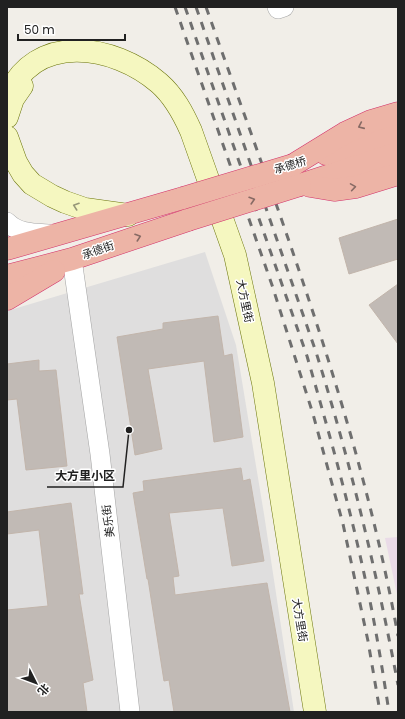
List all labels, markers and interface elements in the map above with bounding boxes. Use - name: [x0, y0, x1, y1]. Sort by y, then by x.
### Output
- scale bar: [18, 16, 125, 42]
- text: 50 m: [24, 21, 55, 38]
- one-way arrow: [358, 121, 366, 129]
- street label: 承德桥: [272, 153, 308, 177]
- one-way arrow: [350, 183, 356, 192]
- one-way arrow: [248, 196, 255, 205]
- one-way arrow: [72, 202, 79, 211]
- one-way arrow: [134, 233, 141, 241]
- street label: 承德街: [80, 237, 116, 263]
- street label: 大方里街: [233, 278, 257, 324]
- callout: 大方里小区: [47, 463, 123, 487]
- text: 大方里小区: [55, 467, 115, 484]
- street label: 美乐街: [98, 504, 118, 538]
- street label: 大方里街: [289, 597, 311, 643]
- north arrow: [16, 663, 56, 703]
- text: 北: [34, 680, 53, 699]

